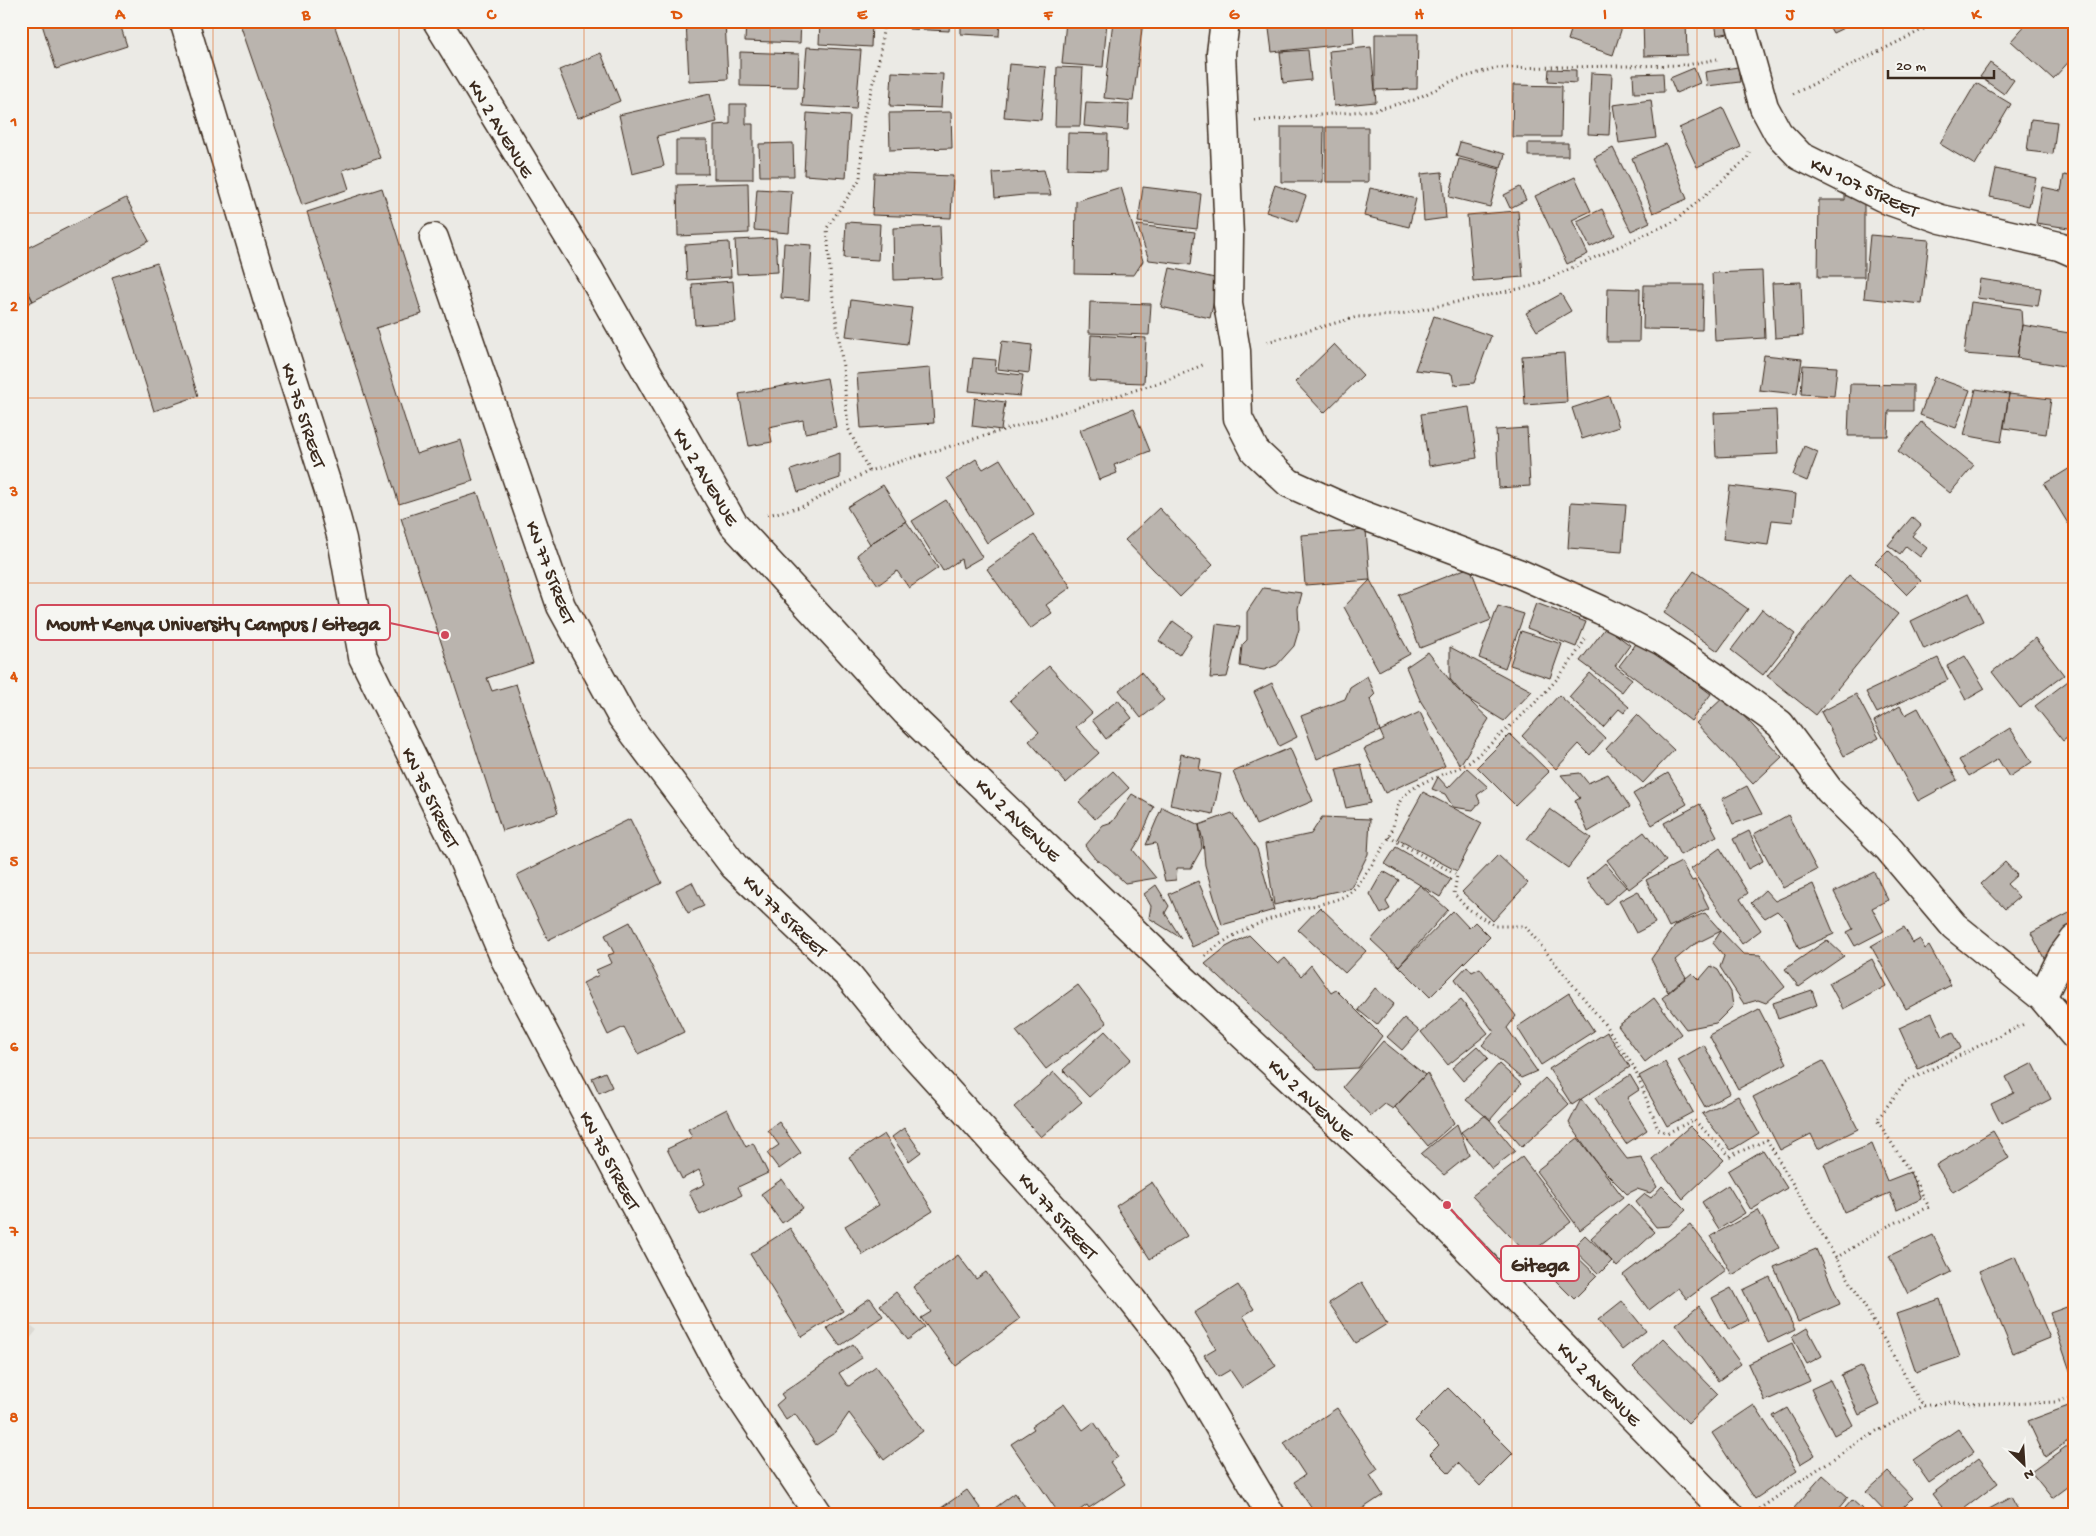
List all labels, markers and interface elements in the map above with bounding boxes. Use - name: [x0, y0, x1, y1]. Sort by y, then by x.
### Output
- text: A: [114, 7, 126, 26]
- text: B: [301, 7, 311, 26]
- text: C: [486, 7, 497, 26]
- text: D: [670, 7, 683, 26]
- text: E: [857, 7, 868, 26]
- text: F: [1043, 7, 1054, 26]
- text: G: [1229, 7, 1240, 26]
- text: H: [1414, 7, 1424, 26]
- text: I: [1603, 7, 1607, 26]
- text: J: [1785, 7, 1796, 26]
- text: K: [1971, 7, 1983, 26]
- scale bar: [1888, 48, 1995, 80]
- text: 20 m: [1896, 58, 1926, 76]
- street label: KN 2 AVENUE: [461, 77, 538, 184]
- text: 1: [10, 114, 17, 133]
- street label: KN 107 STREET: [1806, 154, 1922, 225]
- text: 2: [10, 299, 18, 318]
- street label: KN 75 STREET: [274, 361, 330, 472]
- street label: KN 2 AVENUE: [666, 425, 743, 532]
- text: 3: [9, 484, 18, 503]
- street label: KN 77 STREET: [519, 518, 579, 629]
- callout: Mount Kenya University Campus / Gitega: [36, 605, 390, 640]
- text: Mount Kenya University Campus / Gitega: [46, 615, 381, 638]
- text: 4: [9, 669, 18, 688]
- street label: KN 75 STREET: [395, 745, 463, 853]
- street label: KN 2 AVENUE: [969, 775, 1065, 869]
- text: 5: [10, 854, 19, 873]
- street label: KN 77 STREET: [736, 871, 831, 964]
- text: 6: [10, 1039, 19, 1058]
- street label: KN 2 AVENUE: [1262, 1056, 1359, 1148]
- street label: KN 75 STREET: [572, 1108, 644, 1216]
- street label: KN 77 STREET: [1011, 1169, 1102, 1266]
- text: 7: [9, 1224, 19, 1243]
- callout: Gitega: [1501, 1246, 1579, 1281]
- text: Gitega: [1511, 1256, 1570, 1279]
- street label: KN 2 AVENUE: [1550, 1338, 1645, 1433]
- text: 8: [10, 1410, 19, 1429]
- north arrow: [1998, 1438, 2048, 1488]
- text: N: [2021, 1464, 2036, 1483]

